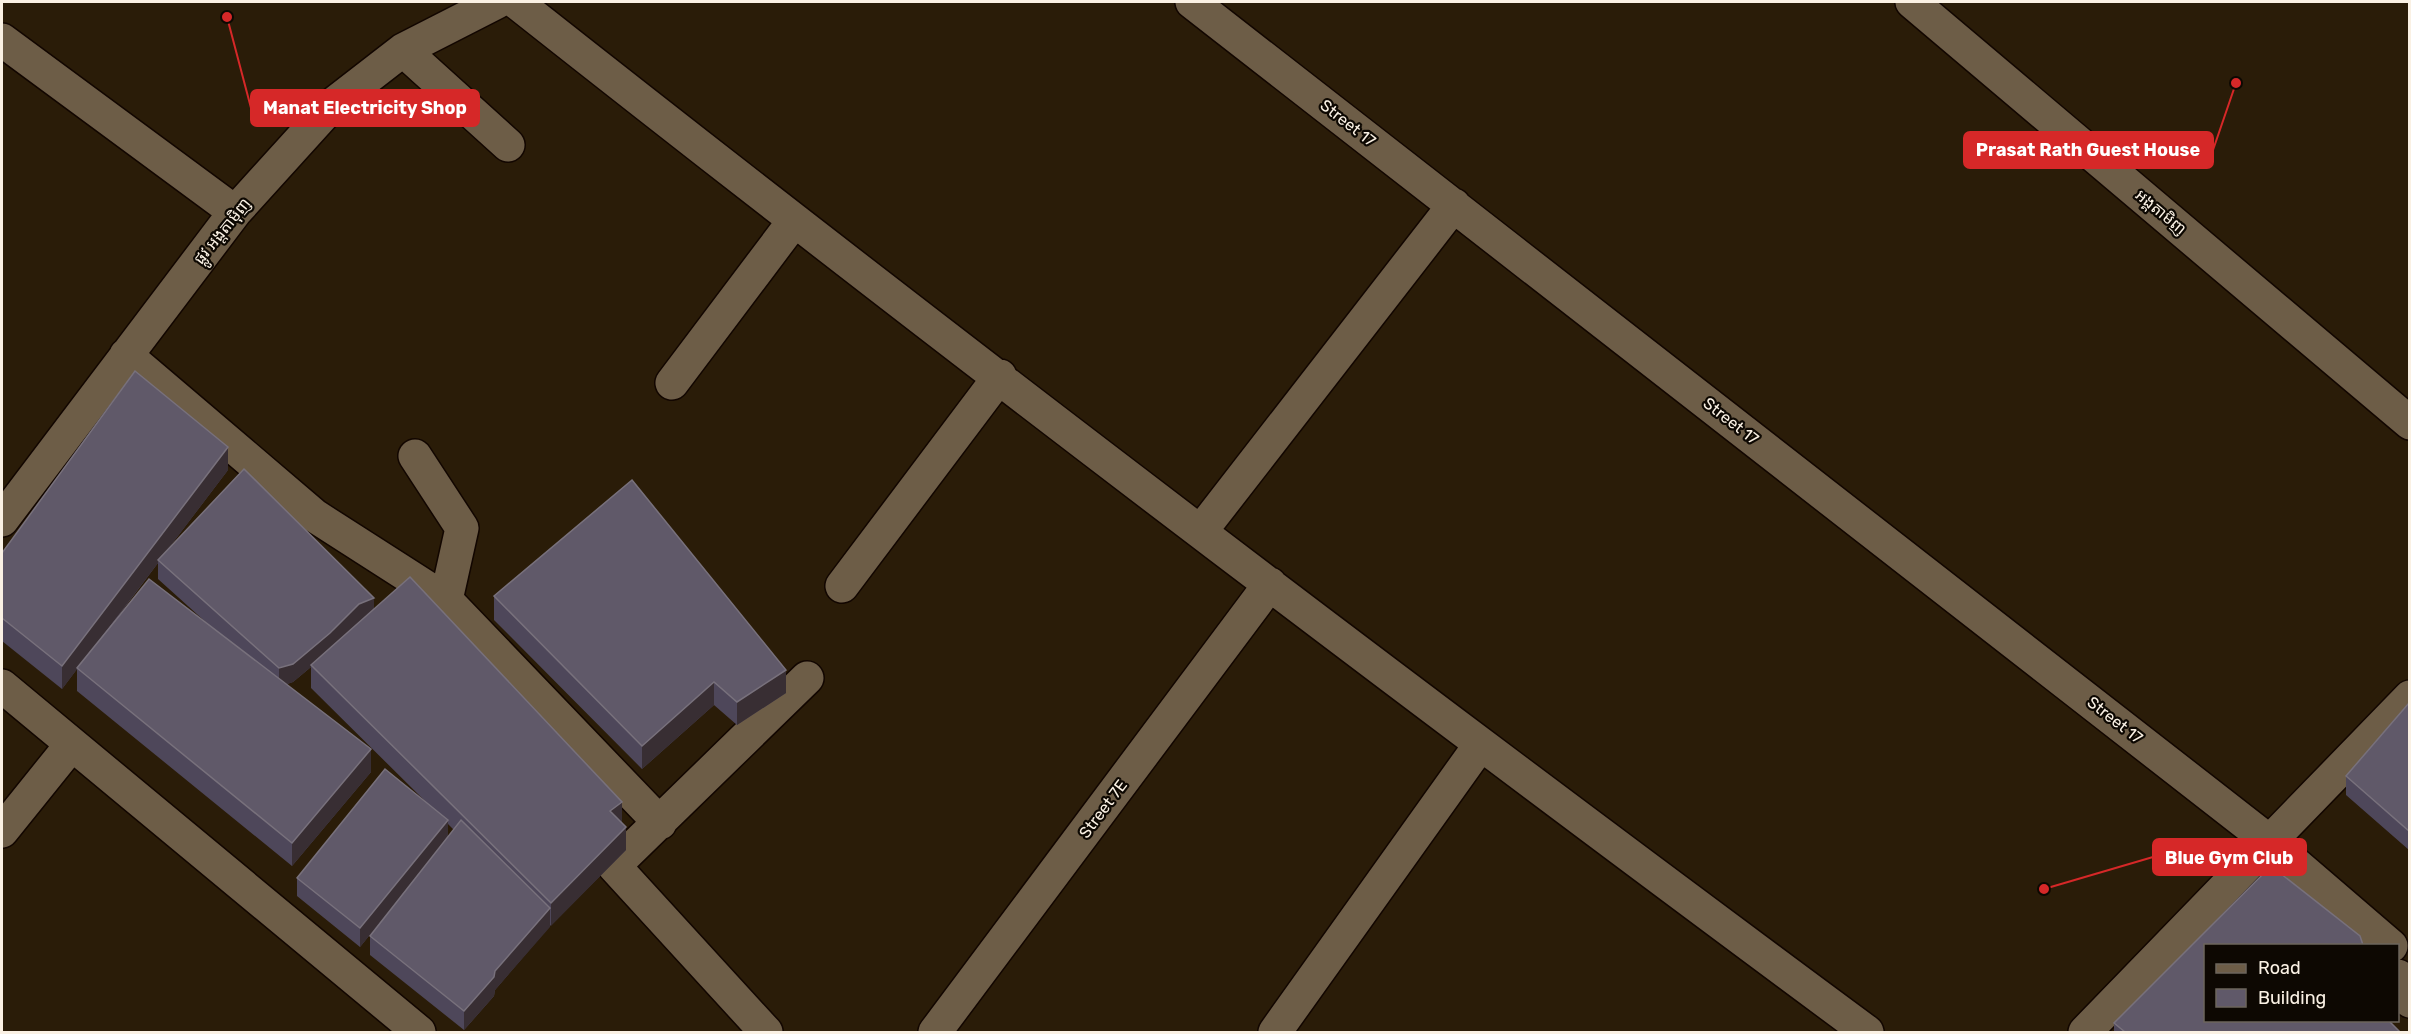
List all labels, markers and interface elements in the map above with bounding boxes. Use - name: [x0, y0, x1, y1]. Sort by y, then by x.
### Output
- callout: Manat Electricity Shop: [251, 90, 479, 126]
- street label: Street 17: [1316, 95, 1380, 151]
- text: Manat Electricity Shop: [263, 97, 467, 119]
- callout: Prasat Rath Guest House: [1964, 132, 2213, 168]
- text: Prasat Rath Guest House: [1976, 139, 2201, 161]
- street label: អង្គតាមិញ: [2131, 185, 2190, 239]
- street label: ផ្លូវ អង្តតាម៉ិញ: [190, 194, 258, 271]
- street label: Street 17: [1699, 393, 1763, 449]
- street label: Street 17: [2083, 692, 2147, 748]
- street label: Street 7E: [1075, 776, 1131, 842]
- callout: Blue Gym Club: [2153, 839, 2306, 875]
- text: Blue Gym Club: [2165, 847, 2293, 869]
- legend: [2204, 944, 2399, 1022]
- text: Road: [2258, 957, 2301, 979]
- text: Building: [2258, 987, 2326, 1009]

